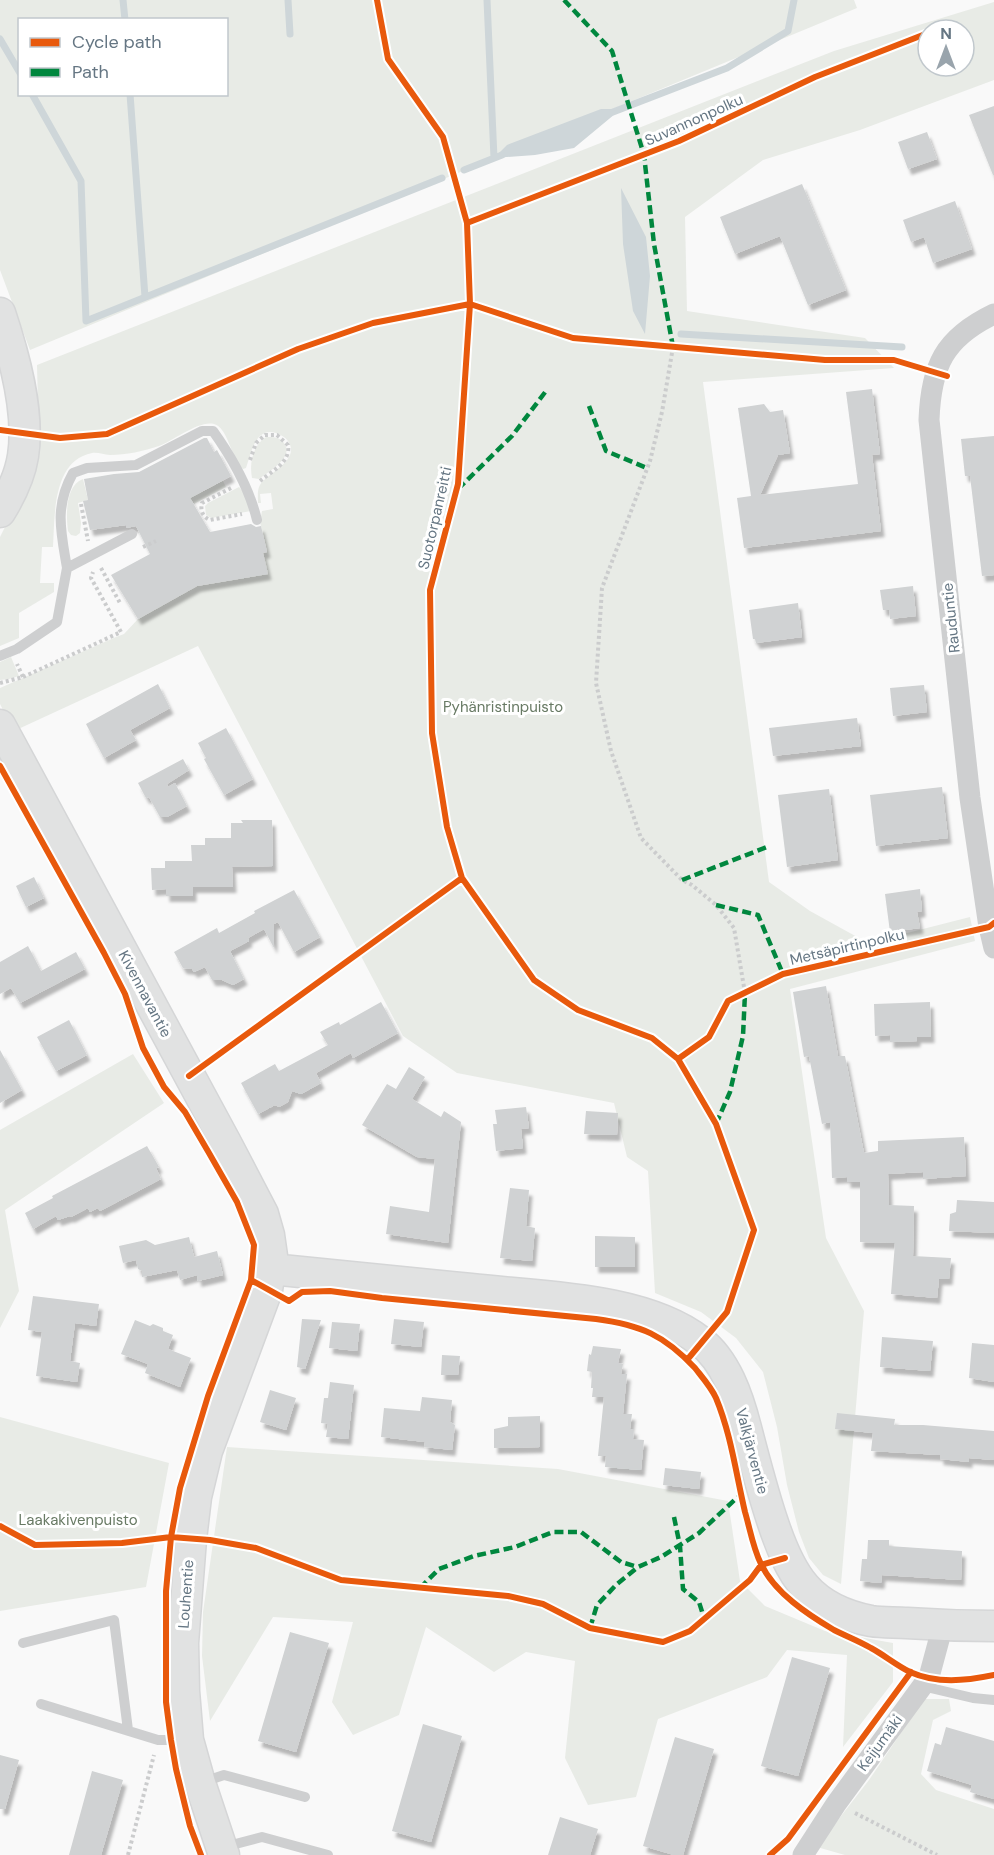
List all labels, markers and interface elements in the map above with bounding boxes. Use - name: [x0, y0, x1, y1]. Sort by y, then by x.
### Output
- legend: [18, 18, 228, 96]
- north arrow: [916, 18, 976, 78]
- text: N: [940, 23, 952, 44]
- text: Cycle path: [72, 30, 162, 54]
- text: Path: [72, 60, 109, 84]
- street label: Suvannonpolku: [642, 89, 746, 151]
- street label: Suotorpanreitti: [413, 465, 457, 571]
- street label: Rauduntie: [937, 582, 965, 654]
- park label: Pyhänristinpuisto: [443, 697, 563, 717]
- street label: Metsäpirtinpolku: [788, 924, 906, 970]
- street label: Kivennavantie: [114, 947, 176, 1041]
- street label: Valkjärventie: [731, 1406, 773, 1496]
- park label: Laakakivenpuisto: [18, 1510, 138, 1530]
- street label: Louhentie: [174, 1559, 198, 1629]
- street label: Keijumäki: [853, 1711, 907, 1775]

